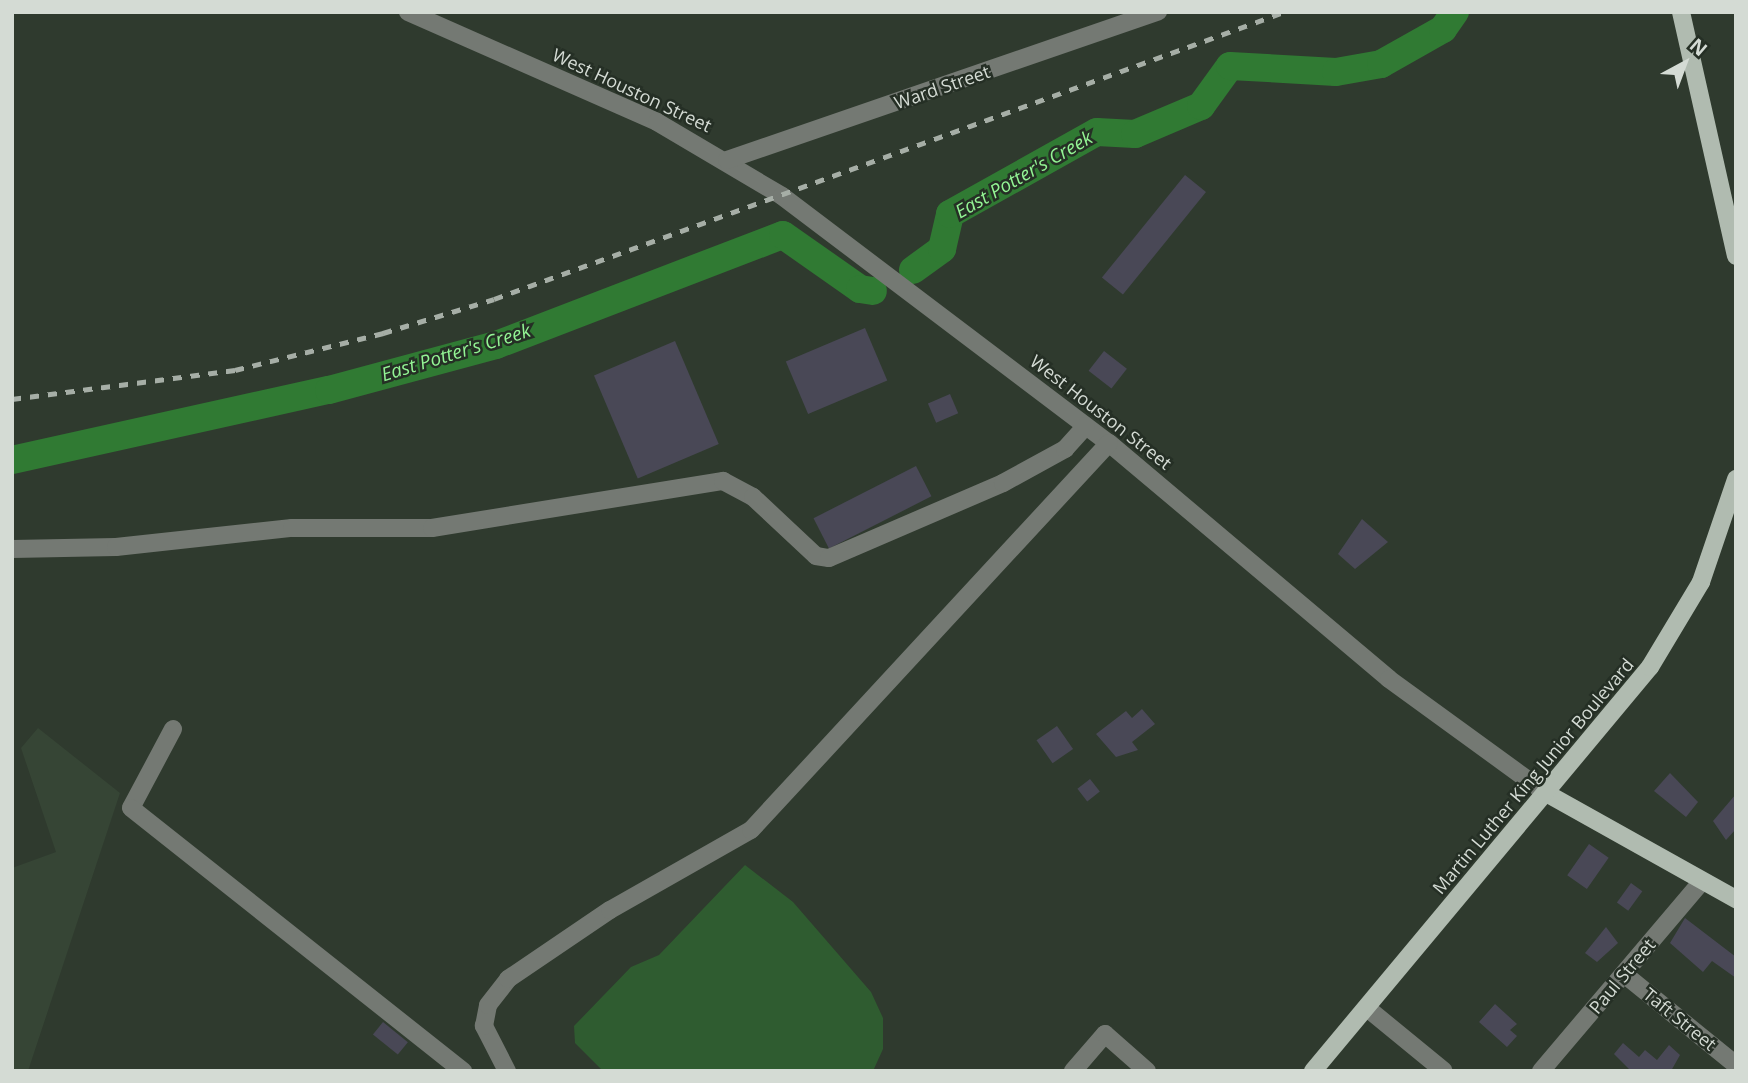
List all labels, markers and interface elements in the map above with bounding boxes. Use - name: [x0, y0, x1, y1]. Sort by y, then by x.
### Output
- north arrow: [1650, 28, 1720, 98]
- text: N: [1684, 32, 1713, 62]
- street label: West Houston Street: [549, 44, 715, 136]
- street label: Ward Street: [891, 61, 993, 113]
- water label: East Potter's Creek: [951, 126, 1097, 224]
- water label: East Potter's Creek: [379, 319, 533, 387]
- street label: West Houston Street: [1026, 350, 1176, 474]
- street label: Martin Luther King Junior Boulevard: [1428, 654, 1638, 898]
- street label: Paul Street: [1584, 934, 1660, 1018]
- street label: Taft Street: [1639, 983, 1721, 1055]

